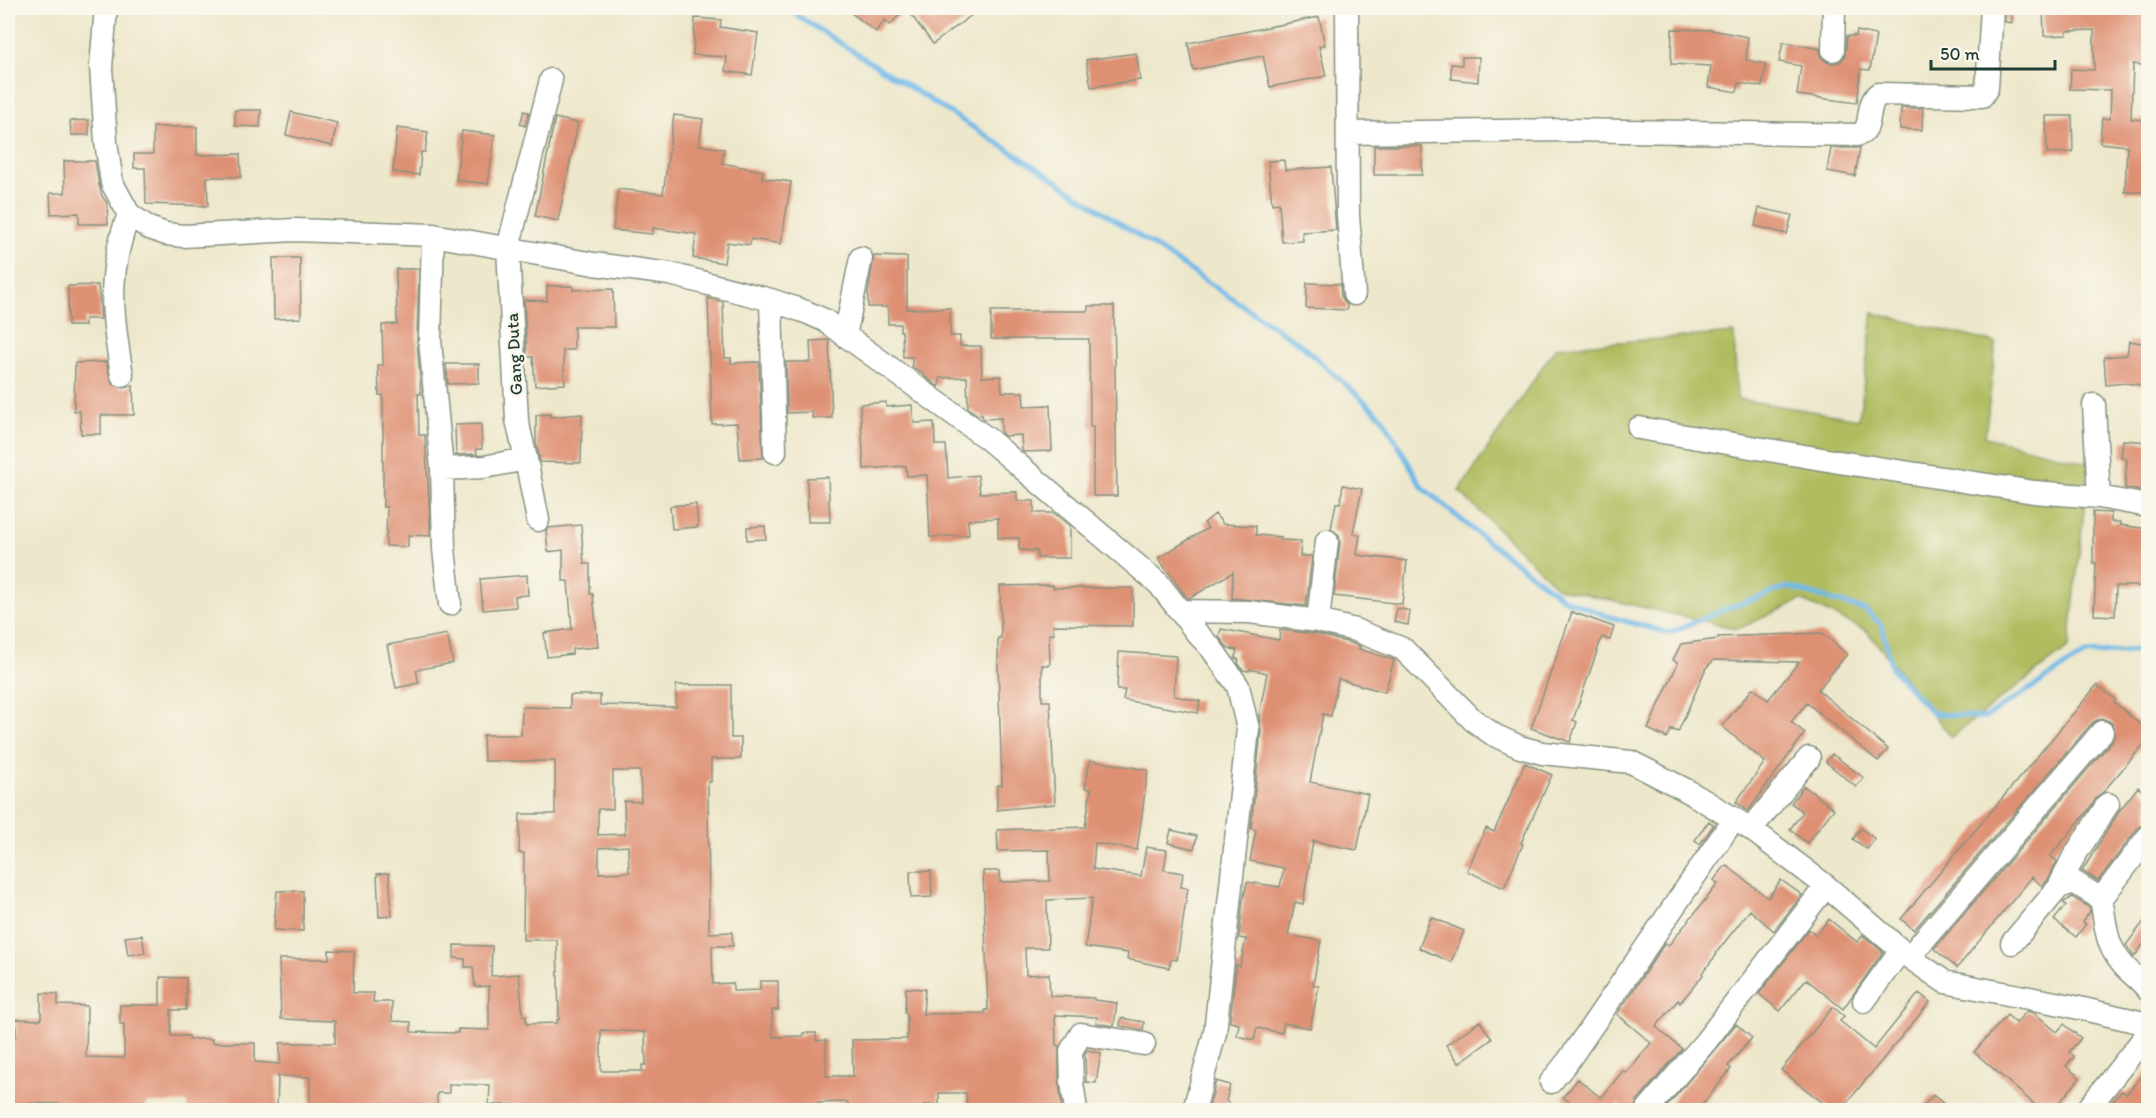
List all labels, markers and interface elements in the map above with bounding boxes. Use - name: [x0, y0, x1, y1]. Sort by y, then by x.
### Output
- scale bar: [1931, 33, 2056, 71]
- text: 50 m: [1940, 43, 1980, 65]
- street label: Gang Duta: [501, 312, 527, 396]

